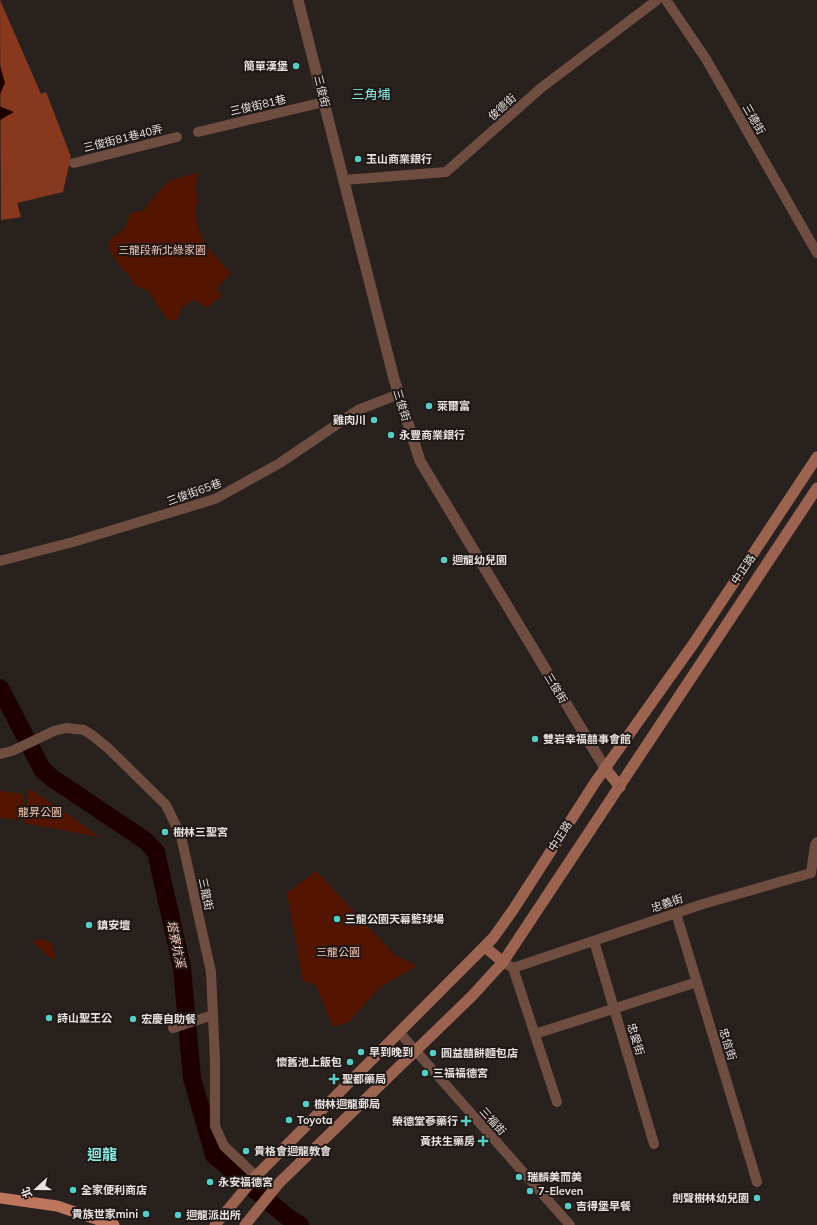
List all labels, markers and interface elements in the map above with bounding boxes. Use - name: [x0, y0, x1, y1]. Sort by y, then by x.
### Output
- place label: 簡單漢堡: [244, 59, 288, 73]
- marker: 簡單漢堡: [291, 61, 301, 71]
- street label: 三俊街: [311, 73, 333, 109]
- district label: 三角埔: [351, 86, 391, 102]
- street label: 俊德街: [485, 91, 519, 123]
- street label: 三俊街81巷: [229, 92, 287, 118]
- street label: 三德街: [740, 101, 768, 137]
- street label: 三俊街81巷40弄: [82, 121, 164, 155]
- place label: 玉山商業銀行: [366, 152, 432, 166]
- marker: 玉山商業銀行: [353, 154, 363, 164]
- park label: 三龍段新北綠家園: [118, 243, 206, 257]
- street label: 三俊街: [390, 387, 414, 423]
- place label: 萊爾富: [437, 399, 470, 413]
- marker: 萊爾富: [424, 401, 434, 411]
- place label: 雞肉川: [333, 413, 366, 427]
- marker: 雞肉川: [369, 415, 379, 425]
- place label: 永豐商業銀行: [399, 428, 465, 442]
- marker: 永豐商業銀行: [386, 430, 396, 440]
- street label: 三俊街65巷: [165, 476, 223, 508]
- street label: 中正路: [728, 551, 758, 587]
- place label: 迴龍幼兒園: [452, 553, 507, 567]
- marker: 迴龍幼兒園: [439, 555, 449, 565]
- street label: 三俊街: [542, 670, 570, 706]
- place label: 雙岩幸福囍事會館: [543, 732, 631, 746]
- marker: 雙岩幸福囍事會館: [530, 734, 540, 744]
- park label: 龍昇公園: [18, 805, 62, 819]
- street label: 中正路: [545, 818, 575, 854]
- place label: 樹林三聖宮: [173, 825, 228, 839]
- marker: 樹林三聖宮: [160, 827, 170, 837]
- street label: 三龍街: [196, 876, 216, 912]
- street label: 忠義街: [649, 891, 685, 915]
- place label: 三龍公園天幕籃球場: [345, 912, 444, 926]
- marker: 三龍公園天幕籃球場: [332, 914, 342, 924]
- place label: 鎮安壇: [97, 918, 130, 932]
- water label: 塔寮坑溪: [164, 919, 189, 971]
- marker: 鎮安壇: [84, 920, 94, 930]
- park label: 三龍公園: [316, 945, 360, 959]
- place label: 詩山聖王公: [57, 1011, 113, 1025]
- place label: 宏慶自助餐: [141, 1012, 196, 1026]
- marker: 詩山聖王公: [44, 1013, 54, 1023]
- marker: 宏慶自助餐: [128, 1014, 138, 1024]
- street label: 忠愛街: [624, 1021, 648, 1057]
- street label: 忠信街: [716, 1026, 740, 1062]
- place label: 早到晚到: [369, 1045, 413, 1059]
- place label: 圓益囍餅麵包店: [441, 1046, 518, 1060]
- marker: 早到晚到: [356, 1047, 366, 1057]
- marker: 圓益囍餅麵包店: [428, 1048, 438, 1058]
- place label: 懷舊池上飯包: [276, 1055, 342, 1069]
- marker: 懷舊池上飯包: [345, 1057, 355, 1067]
- place label: 三福福德宮: [433, 1066, 488, 1080]
- marker: 三福福德宮: [420, 1068, 430, 1078]
- place label: 聖都藥局: [342, 1072, 386, 1086]
- marker: 聖都藥局: [329, 1074, 339, 1084]
- place label: 樹林迴龍郵局: [314, 1097, 380, 1111]
- marker: 樹林迴龍郵局: [301, 1099, 311, 1109]
- street label: 三福街: [477, 1104, 509, 1138]
- place label: Toyota: [297, 1113, 333, 1127]
- place label: 榮德堂蔘藥行: [392, 1114, 458, 1128]
- marker: Toyota: [284, 1115, 294, 1125]
- marker: 榮德堂蔘藥行: [461, 1116, 471, 1126]
- place label: 黃扶生藥房: [420, 1134, 475, 1148]
- marker: 黃扶生藥房: [478, 1136, 488, 1146]
- place label: 貴格會迴龍教會: [254, 1144, 331, 1158]
- district label: 迴龍: [87, 1145, 117, 1164]
- marker: 貴格會迴龍教會: [241, 1146, 251, 1156]
- north arrow: [16, 1169, 56, 1209]
- place label: 瑞麟美而美: [527, 1170, 582, 1184]
- marker: 瑞麟美而美: [514, 1172, 524, 1182]
- place label: 永安福德宮: [218, 1175, 273, 1189]
- marker: 永安福德宮: [205, 1177, 215, 1187]
- place label: 全家便利商店: [81, 1183, 147, 1197]
- place label: 7-Eleven: [538, 1184, 583, 1198]
- text: 北: [18, 1185, 35, 1200]
- marker: 全家便利商店: [68, 1185, 78, 1195]
- marker: 7-Eleven: [525, 1186, 535, 1196]
- place label: 劍聲樹林幼兒園: [672, 1191, 749, 1205]
- marker: 劍聲樹林幼兒園: [752, 1193, 762, 1203]
- place label: 吉得堡早餐: [576, 1199, 631, 1213]
- marker: 吉得堡早餐: [563, 1201, 573, 1211]
- place label: 貴族世家mini: [72, 1207, 138, 1221]
- place label: 迴龍派出所: [186, 1208, 241, 1222]
- marker: 貴族世家mini: [141, 1209, 151, 1219]
- marker: 迴龍派出所: [173, 1210, 183, 1220]

